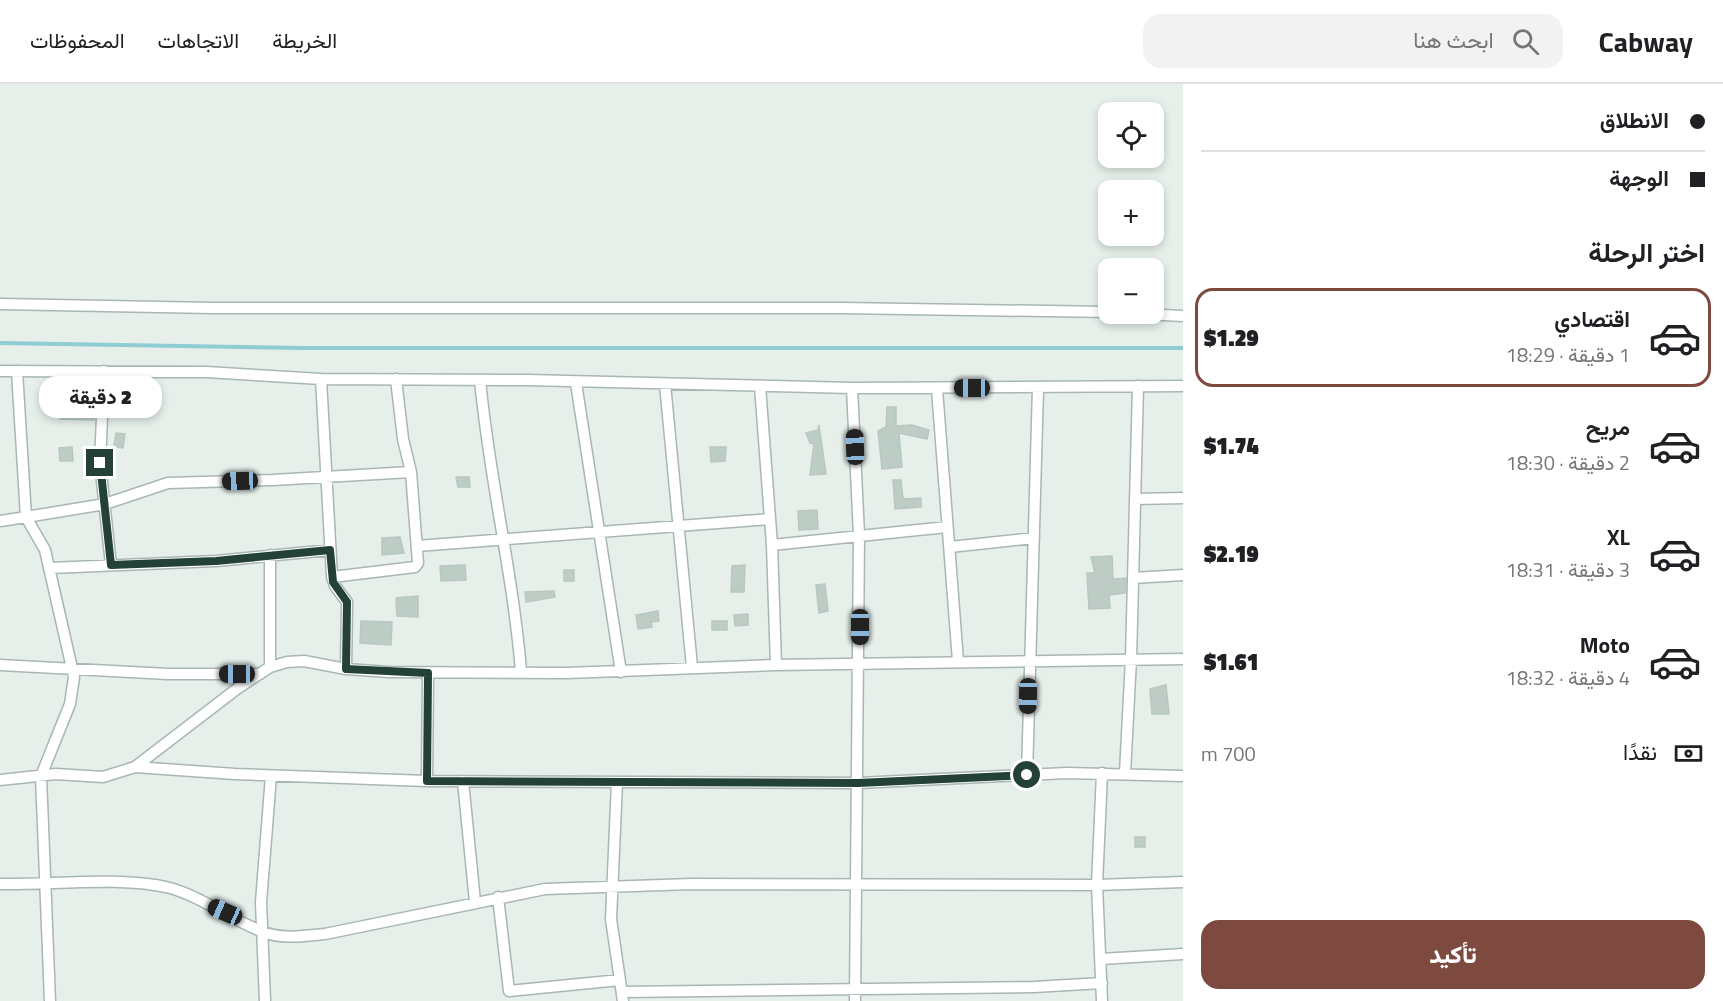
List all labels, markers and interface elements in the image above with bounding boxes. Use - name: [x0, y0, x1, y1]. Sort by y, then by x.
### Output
- search box: [1143, 14, 1563, 68]
- text: Cabway: [1599, 20, 1693, 63]
- text: ابحث هنا: [1413, 23, 1494, 57]
- text: المحفوظات: [30, 24, 125, 56]
- text: الاتجاهات: [158, 24, 239, 56]
- text: الخريطة: [272, 24, 337, 56]
- icon: search: [1509, 25, 1542, 58]
- map controls: [1098, 102, 1164, 324]
- button: locate: [1098, 102, 1164, 168]
- text: الانطلاق: [1600, 103, 1669, 137]
- text: الوجهة: [1609, 161, 1669, 195]
- button: +: [1098, 180, 1164, 246]
- text: اختر الرحلة: [1588, 231, 1705, 272]
- button: −: [1098, 258, 1164, 324]
- text: اقتصادي: [1554, 302, 1630, 336]
- icon: car: [1648, 311, 1702, 365]
- text: $1.29: [1204, 321, 1259, 355]
- text: 1 دقيقة · 18:29: [1506, 339, 1630, 370]
- callout: 2 دقيقة: [39, 376, 162, 418]
- car: [954, 379, 990, 397]
- text: 2 دقيقة: [69, 381, 132, 412]
- text: مريح: [1586, 410, 1630, 444]
- icon: car: [1648, 419, 1702, 473]
- car: [845, 429, 865, 465]
- text: $1.74: [1204, 429, 1259, 463]
- text: 2 دقيقة · 18:30: [1506, 447, 1630, 478]
- route end: [86, 449, 113, 476]
- car: [222, 471, 258, 491]
- text: XL: [1607, 520, 1630, 554]
- icon: car: [1648, 527, 1702, 581]
- text: $2.19: [1204, 537, 1259, 571]
- text: 3 دقيقة · 18:31: [1506, 554, 1630, 585]
- car: [851, 609, 869, 645]
- text: Moto: [1580, 628, 1630, 662]
- icon: car: [1648, 635, 1702, 689]
- text: $1.61: [1204, 645, 1259, 679]
- text: 4 دقيقة · 18:32: [1506, 662, 1630, 693]
- car: [219, 665, 255, 683]
- car: [1019, 678, 1037, 714]
- text: نقدًا: [1623, 735, 1657, 769]
- icon: cash: [1672, 737, 1705, 770]
- text: 700 m: [1201, 738, 1256, 769]
- route start: [1013, 761, 1040, 788]
- car: [205, 896, 245, 928]
- button: تأكيد: [1201, 920, 1705, 989]

